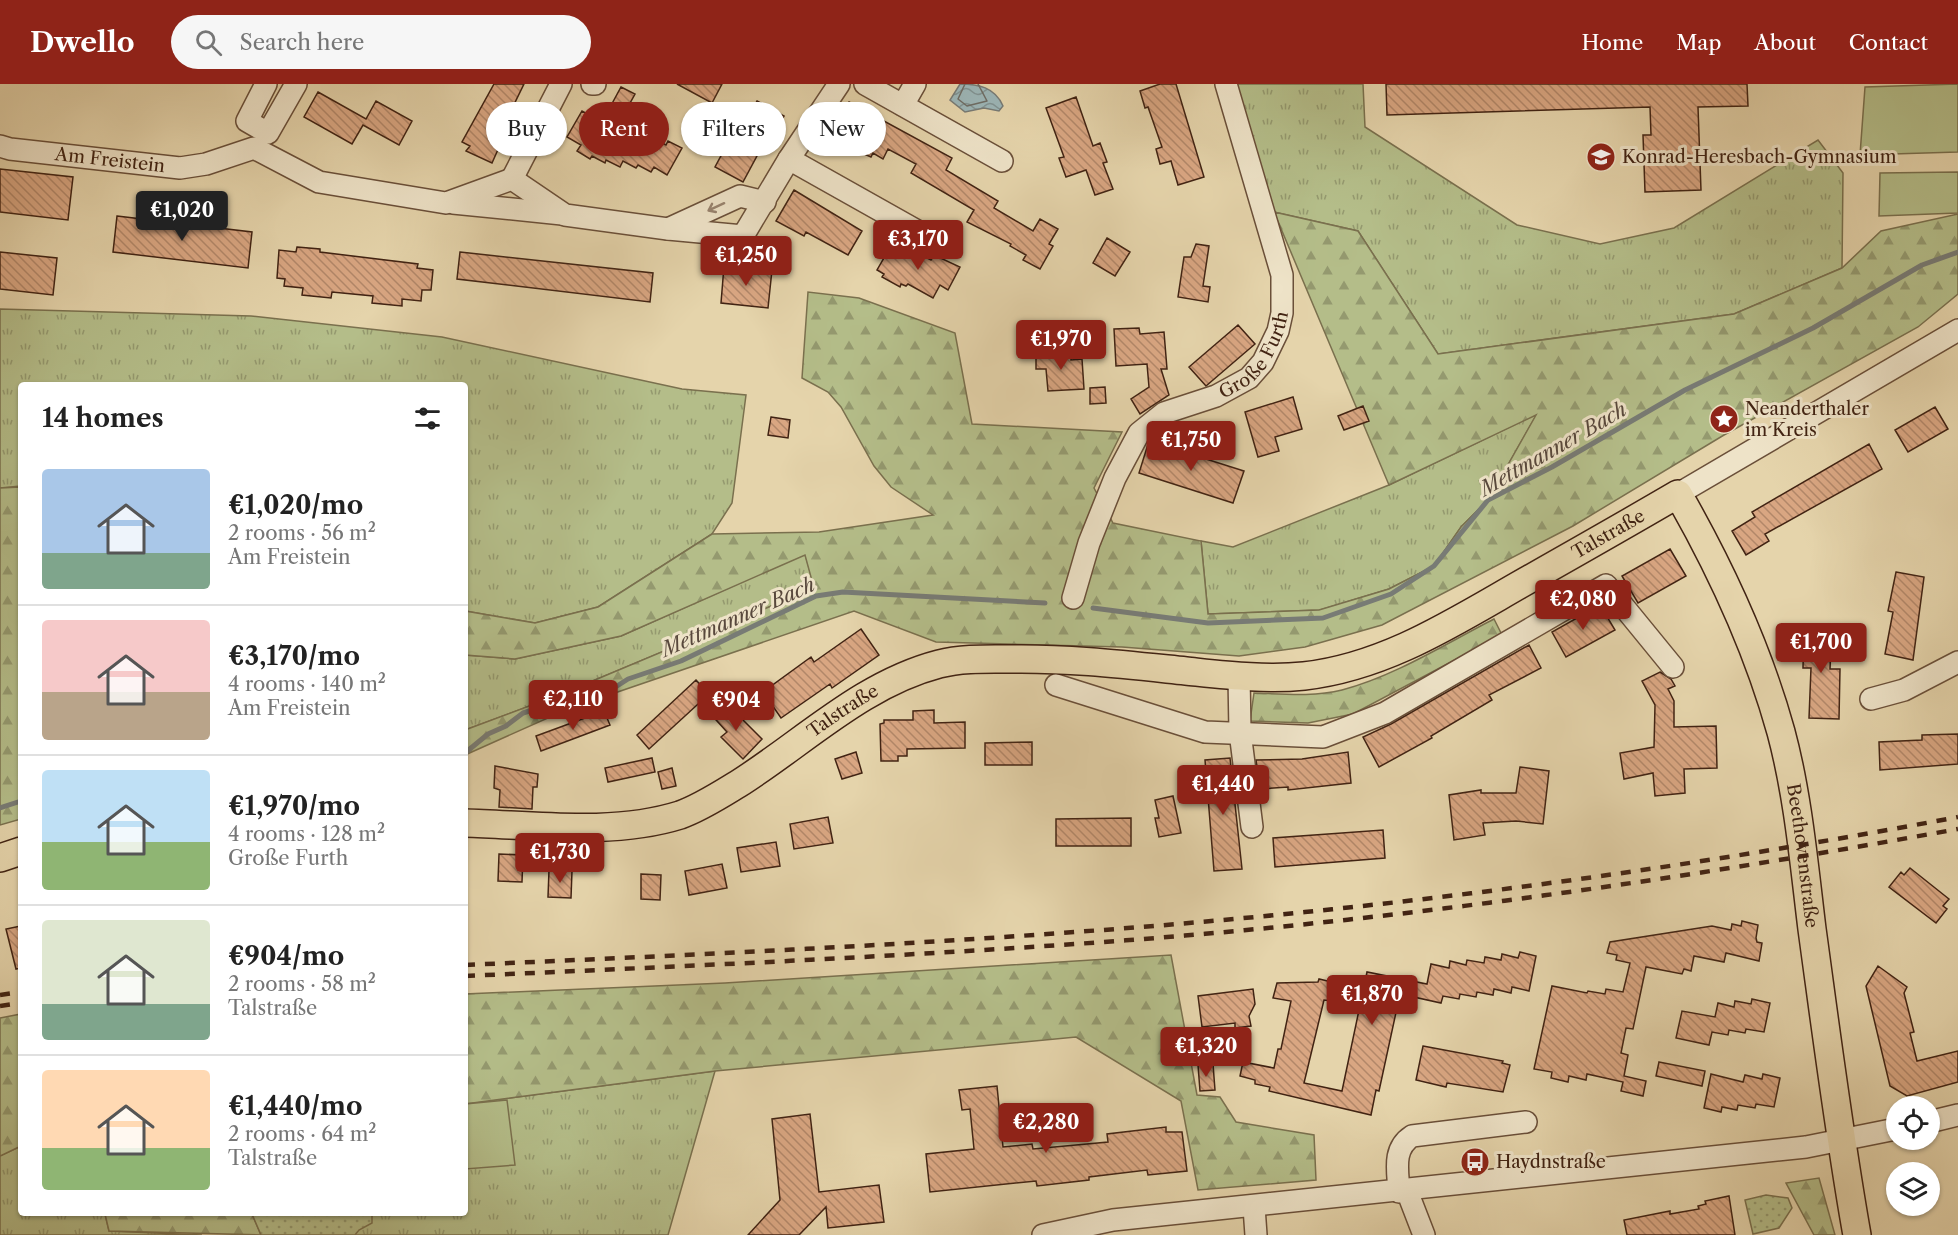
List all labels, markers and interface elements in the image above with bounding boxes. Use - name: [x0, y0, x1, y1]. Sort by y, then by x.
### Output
- search box: [171, 15, 591, 69]
- text: Dwello: [30, 25, 135, 59]
- icon: search: [192, 26, 225, 59]
- text: Search here: [240, 29, 364, 56]
- text: Home: [1582, 30, 1643, 55]
- text: Map: [1676, 30, 1721, 55]
- text: About: [1754, 30, 1816, 55]
- text: Contact: [1849, 30, 1928, 55]
- chip: Buy: [486, 102, 567, 156]
- chip: Rent: [579, 102, 669, 156]
- chip: Filters: [681, 102, 786, 156]
- chip: New: [798, 102, 886, 156]
- school or university icon: Konrad-Heresbach-Gymnasium: [1585, 141, 1617, 173]
- street label: Am Freistein: [53, 143, 166, 177]
- place label: Konrad-Heresbach-Gymnasium: [1622, 146, 1897, 168]
- pin: €1,020: [133, 191, 231, 242]
- text: €1,020: [150, 198, 214, 222]
- one-way arrow: [707, 202, 725, 214]
- pin: €3,170: [869, 220, 967, 271]
- text: €3,170: [887, 227, 949, 251]
- pin: €1,250: [697, 236, 795, 287]
- text: €1,250: [715, 243, 777, 267]
- street label: Große Furth: [1215, 309, 1293, 403]
- pin: €1,970: [1012, 320, 1110, 371]
- text: €1,970: [1030, 327, 1092, 351]
- water label: Mettmanner Bach: [1474, 397, 1631, 502]
- place label: Neanderthaler im Kreis: [1745, 398, 1869, 441]
- text: 14 homes: [42, 402, 164, 434]
- icon: filters: [411, 402, 444, 435]
- place icon: Neanderthaler im Kreis: [1708, 403, 1740, 435]
- pin: €1,750: [1142, 421, 1240, 472]
- text: €1,750: [1161, 428, 1222, 452]
- text: €1,020/mo: [228, 489, 363, 521]
- icon: home: [90, 493, 162, 565]
- street label: Talstraße: [1568, 505, 1649, 564]
- text: 2 rooms · 56 m²: [228, 521, 376, 545]
- text: Am Freistein: [228, 545, 351, 569]
- water label: Mettmanner Bach: [656, 572, 819, 662]
- pin: €2,080: [1534, 580, 1632, 631]
- text: €2,080: [1549, 587, 1617, 611]
- pin: €1,700: [1772, 623, 1870, 674]
- text: €1,700: [1790, 630, 1852, 654]
- text: €3,170/mo: [228, 640, 360, 672]
- icon: home: [90, 644, 162, 716]
- text: 4 rooms · 140 m²: [228, 672, 386, 696]
- pin: €2,110: [524, 680, 622, 731]
- street label: Talstraße: [803, 680, 882, 742]
- pin: €904: [700, 681, 772, 732]
- text: €2,110: [543, 687, 603, 711]
- text: €904: [711, 688, 761, 712]
- text: Am Freistein: [228, 696, 351, 720]
- pin: €1,440: [1174, 765, 1272, 816]
- text: €1,440: [1191, 772, 1255, 796]
- street label: Beethovenstraße: [1782, 782, 1823, 929]
- text: €1,970/mo: [228, 790, 360, 822]
- icon: home: [90, 794, 162, 866]
- text: 4 rooms · 128 m²: [228, 822, 385, 846]
- pin: €1,730: [511, 833, 609, 884]
- text: €1,730: [529, 840, 591, 864]
- text: Große Furth: [228, 846, 348, 870]
- text: €904/mo: [228, 940, 344, 972]
- icon: home: [90, 944, 162, 1016]
- text: 2 rooms · 58 m²: [228, 972, 376, 996]
- pin: €1,870: [1323, 975, 1421, 1026]
- text: €1,870: [1341, 982, 1403, 1006]
- text: Talstraße: [228, 996, 317, 1020]
- pin: €1,320: [1157, 1027, 1255, 1078]
- text: €1,320: [1174, 1034, 1238, 1058]
- text: €1,440/mo: [228, 1090, 363, 1122]
- icon: home: [90, 1094, 162, 1166]
- map controls: [1886, 1096, 1940, 1216]
- button: locate: [1886, 1096, 1940, 1150]
- pin: €2,280: [997, 1103, 1095, 1154]
- text: €2,280: [1013, 1110, 1079, 1134]
- text: 2 rooms · 64 m²: [228, 1122, 377, 1146]
- text: Talstraße: [228, 1146, 317, 1170]
- bus stop icon: Haydnstraße: [1459, 1146, 1491, 1178]
- place label: Haydnstraße: [1496, 1151, 1606, 1173]
- button: layers: [1886, 1162, 1940, 1216]

